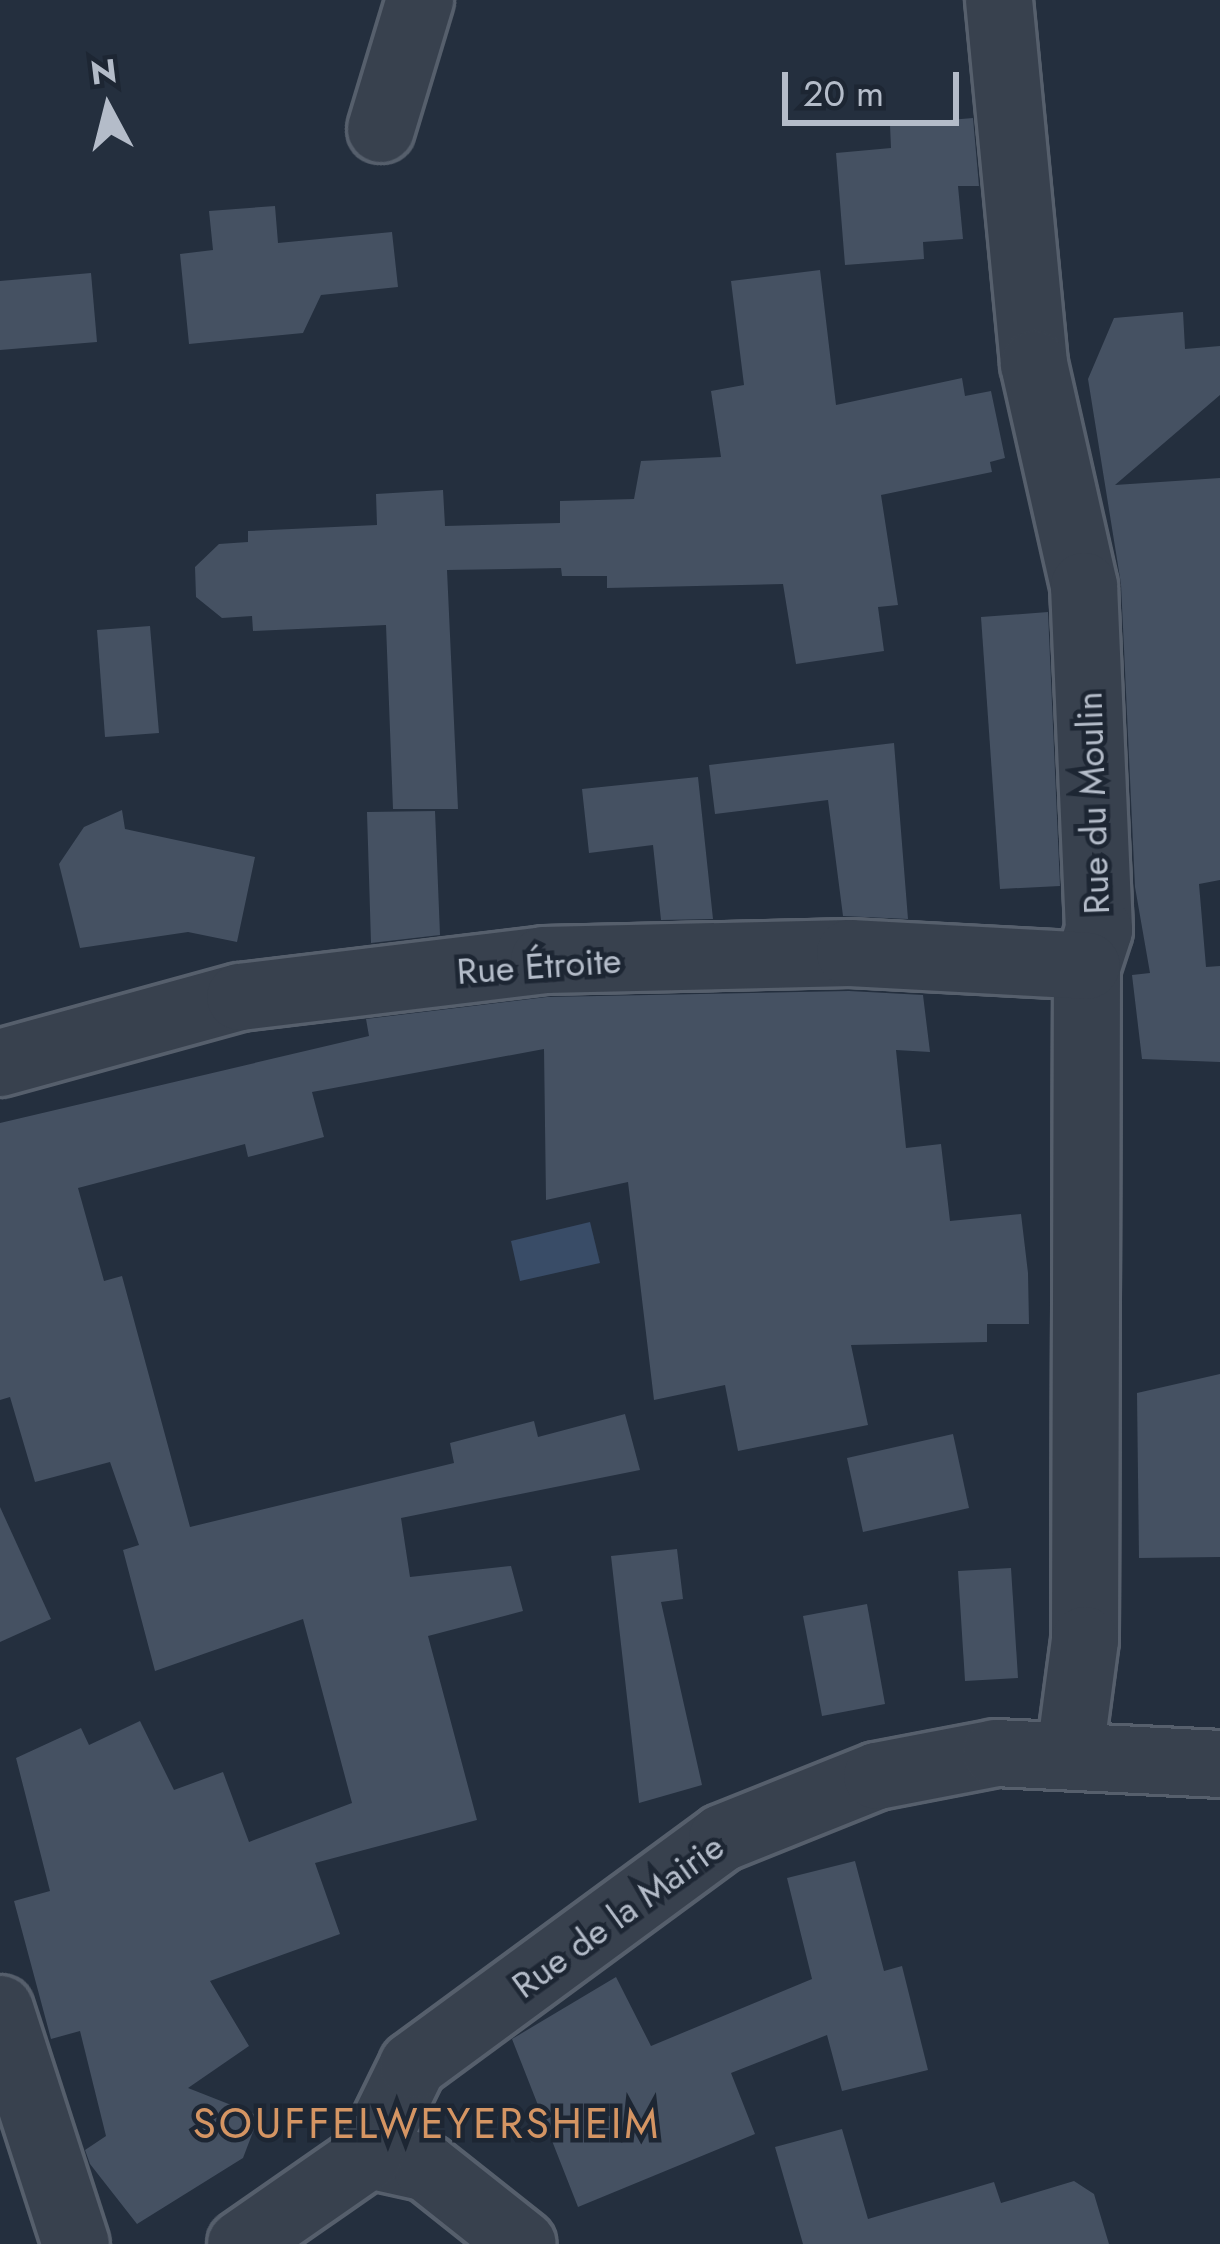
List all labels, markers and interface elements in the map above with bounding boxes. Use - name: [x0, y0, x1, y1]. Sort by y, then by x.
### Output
- text: N: [88, 47, 119, 97]
- north arrow: [48, 48, 168, 168]
- scale bar: [788, 48, 965, 122]
- text: 20 m: [803, 67, 884, 119]
- street label: Rue du Moulin: [1068, 691, 1118, 915]
- street label: Rue Étroite: [455, 939, 623, 993]
- street label: Rue de la Mairie: [504, 1825, 732, 2007]
- district label: SOUFFELWEYERSHEIM: [193, 2099, 661, 2149]

